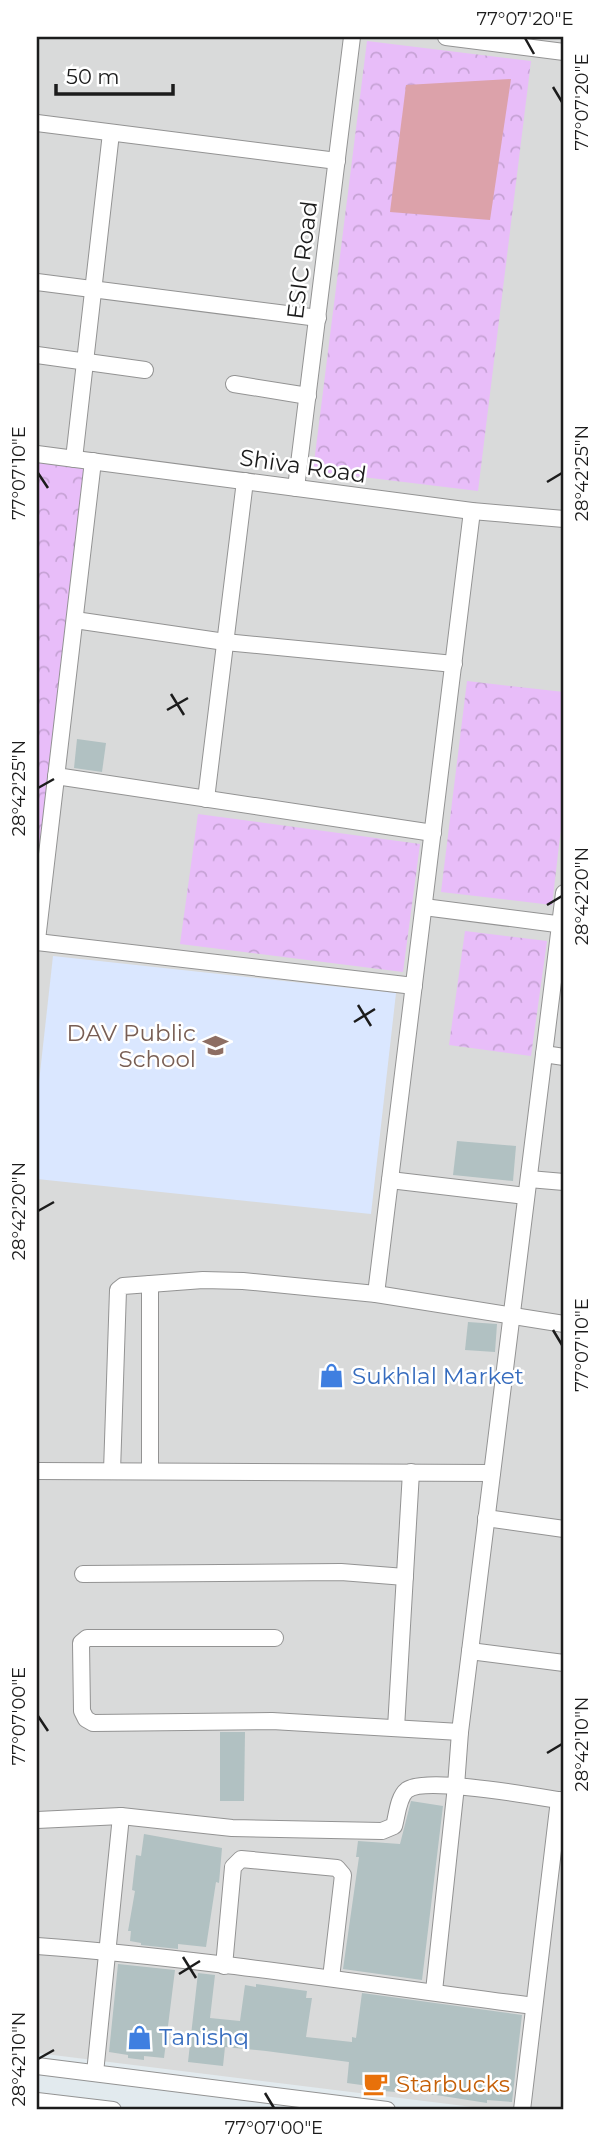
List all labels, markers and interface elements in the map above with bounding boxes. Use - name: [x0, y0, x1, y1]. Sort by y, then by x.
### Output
- text: 77°07'20"E: [477, 8, 573, 30]
- scale bar: [56, 52, 173, 96]
- text: 77°07'20"E: [571, 54, 593, 150]
- text: 50 m: [66, 64, 120, 89]
- street label: ESIC Road: [281, 199, 323, 321]
- text: 28°42'25"N: [571, 425, 593, 521]
- text: 77°07'10"E: [8, 426, 30, 520]
- street label: Shiva Road: [238, 443, 368, 489]
- text: 28°42'25"N: [8, 740, 30, 836]
- text: 28°42'20"N: [571, 847, 593, 945]
- place label: DAV Public School: [67, 1019, 196, 1073]
- school or university icon: DAV Public School: [202, 1032, 230, 1060]
- text: 28°42'20"N: [8, 1162, 30, 1260]
- text: 77°07'10"E: [571, 1298, 593, 1392]
- shop icon: Sukhlal Market: [318, 1362, 346, 1390]
- place label: Sukhlal Market: [352, 1362, 524, 1390]
- text: 77°07'00"E: [8, 1667, 30, 1765]
- text: 28°42'10"N: [571, 1696, 593, 1792]
- text: 28°42'10"N: [8, 2011, 30, 2107]
- shop icon: Tanishq: [125, 2023, 153, 2051]
- place label: Tanishq: [159, 2023, 249, 2051]
- cafe icon: Starbucks: [362, 2070, 390, 2098]
- place label: Starbucks: [396, 2070, 510, 2098]
- text: 77°07'00"E: [225, 2117, 323, 2139]

